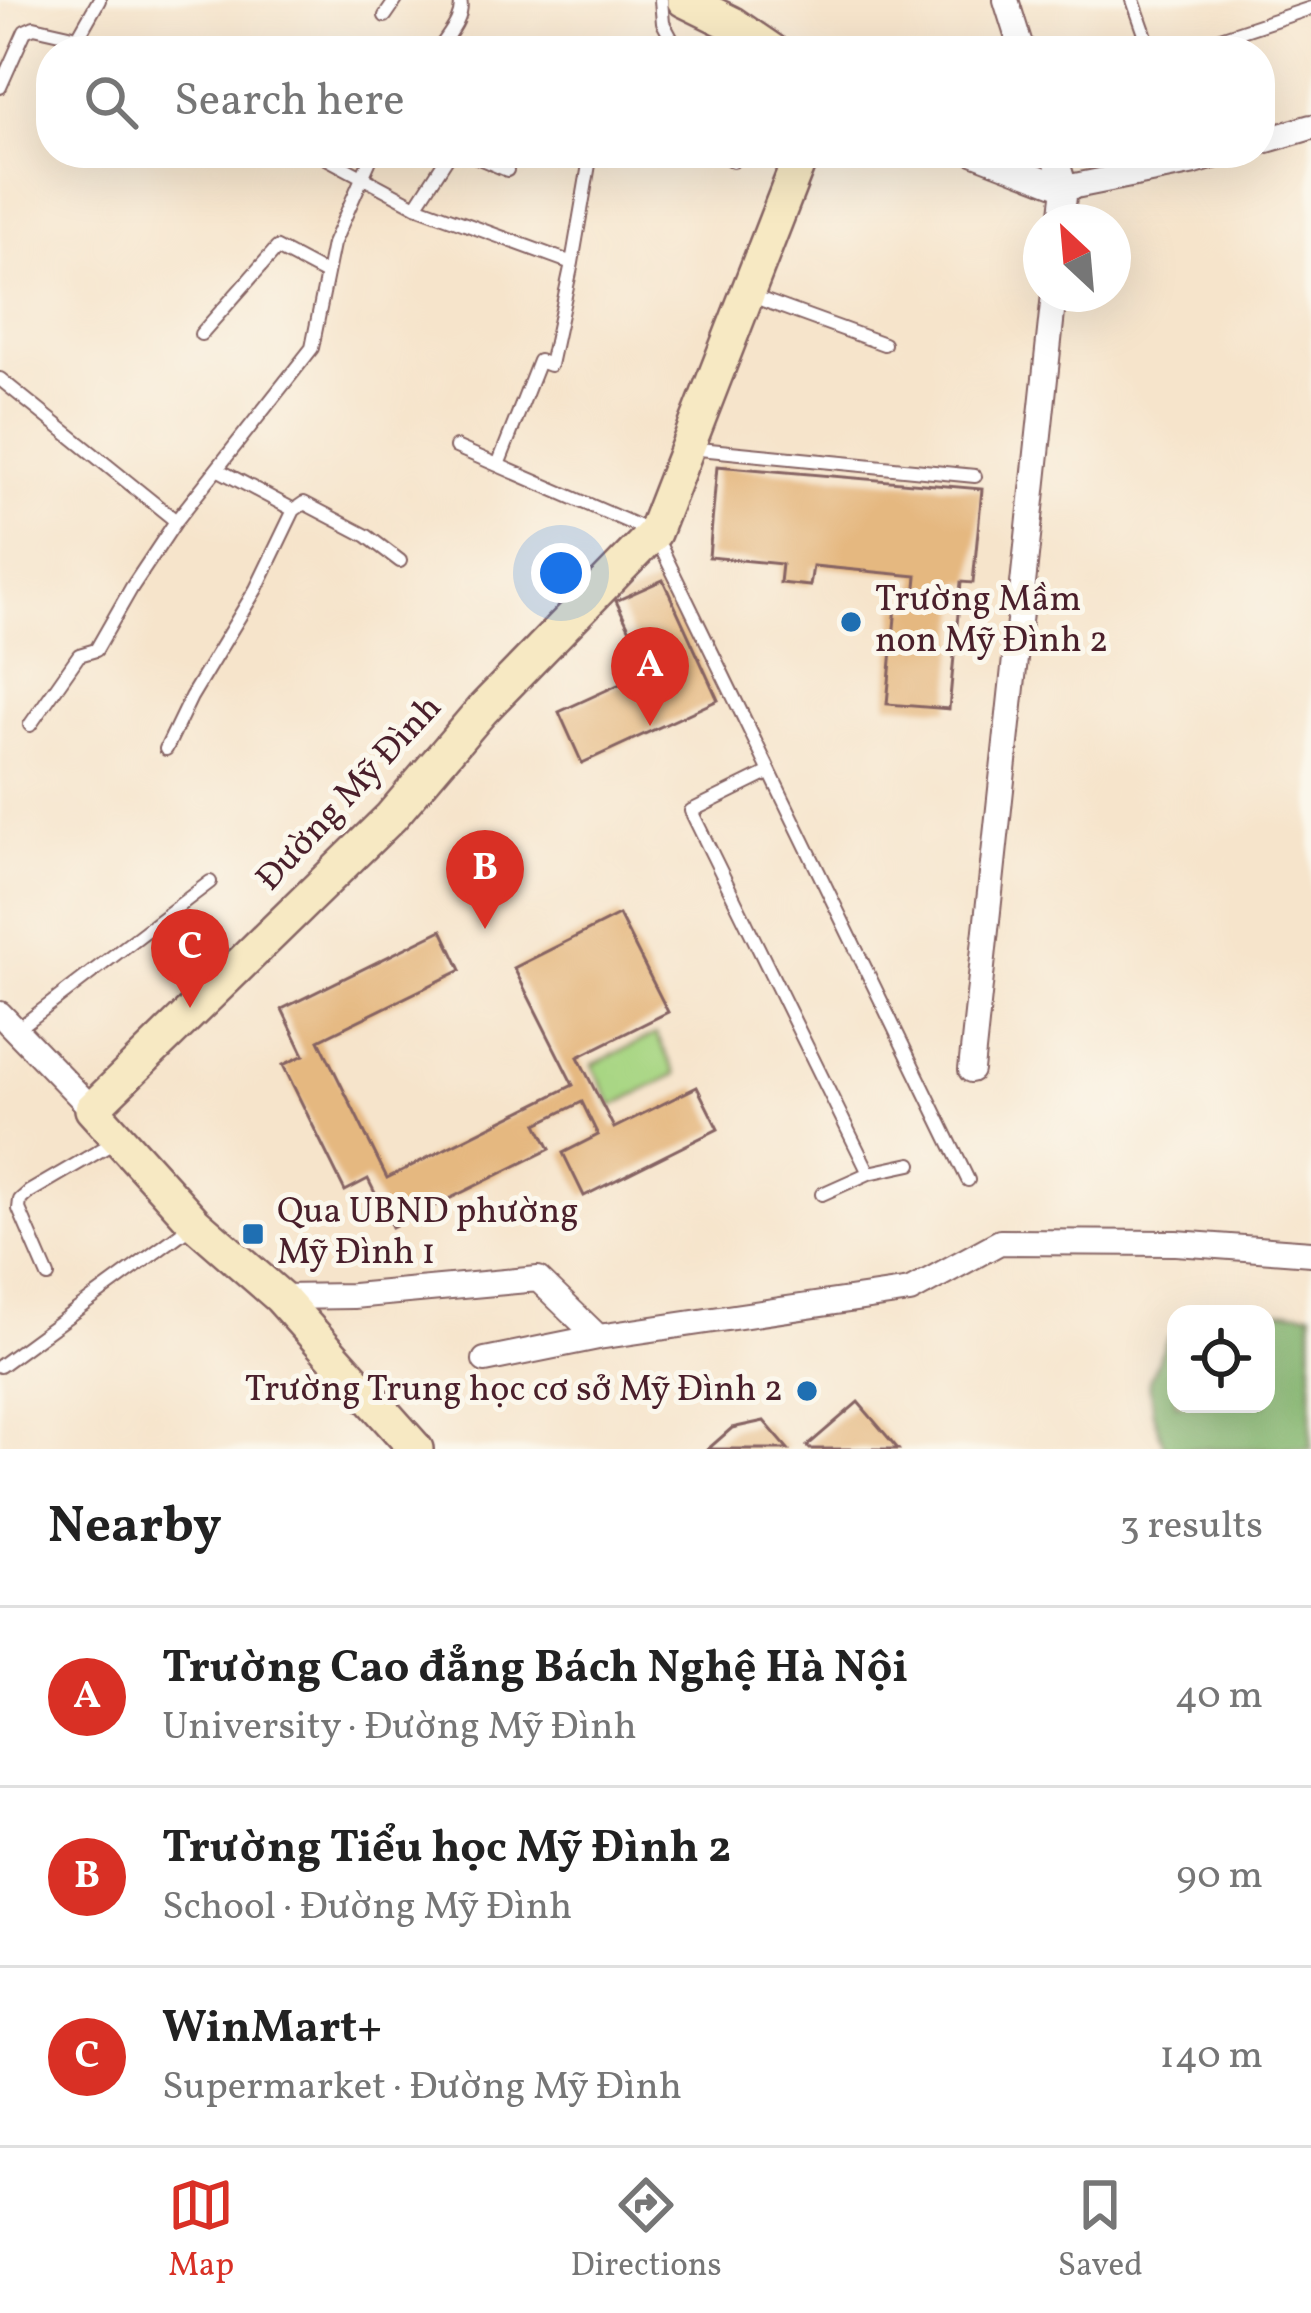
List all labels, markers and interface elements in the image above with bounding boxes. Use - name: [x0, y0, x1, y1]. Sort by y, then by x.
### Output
- search box: [36, 36, 1275, 168]
- icon: search: [78, 69, 144, 135]
- text: Search here: [174, 71, 405, 134]
- north arrow: [1023, 204, 1131, 312]
- your location: [531, 543, 591, 603]
- place label: Trường Mầm non Mỹ Đình 2: [875, 576, 1108, 667]
- marker: Trường Mầm non Mỹ Đình 2: [838, 609, 864, 635]
- pin: A: [611, 627, 689, 726]
- street label: Đường Mỹ Đình: [246, 685, 454, 903]
- pin: B: [446, 830, 524, 929]
- pin: C: [151, 909, 229, 1008]
- place label: Qua UBND phường Mỹ Đình 1: [277, 1188, 579, 1279]
- marker: Qua UBND phường Mỹ Đình 1: [240, 1221, 266, 1247]
- map controls: [1167, 1305, 1275, 1413]
- button: locate: [1167, 1305, 1275, 1413]
- place label: Trường Trung học cơ sở Mỹ Đình 2: [245, 1366, 783, 1416]
- marker: Trường Trung học cơ sở Mỹ Đình 2: [794, 1378, 820, 1404]
- text: Nearby: [48, 1492, 222, 1563]
- text: 3 results: [1120, 1500, 1263, 1554]
- text: Trường Cao đẳng Bách Nghệ Hà Nội: [162, 1638, 908, 1701]
- text: A: [73, 1670, 101, 1724]
- text: 40 m: [1175, 1670, 1263, 1724]
- text: University · Đường Mỹ Đình: [162, 1701, 637, 1755]
- text: Trường Tiểu học Mỹ Đình 2: [162, 1818, 731, 1881]
- text: B: [74, 1850, 100, 1904]
- text: 90 m: [1176, 1850, 1263, 1904]
- text: School · Đường Mỹ Đình: [162, 1881, 572, 1935]
- text: WinMart+: [162, 1998, 382, 2061]
- text: C: [74, 2030, 100, 2084]
- text: 140 m: [1160, 2030, 1263, 2084]
- text: Supermarket · Đường Mỹ Đình: [162, 2061, 682, 2115]
- tab: Map: [168, 2172, 234, 2290]
- tab: Directions: [570, 2172, 722, 2290]
- tab: Saved: [1058, 2172, 1143, 2290]

